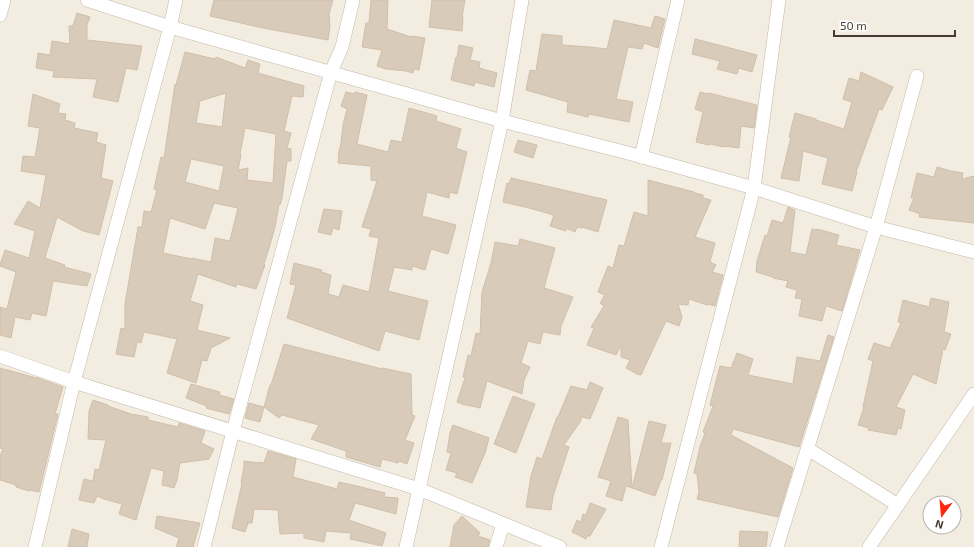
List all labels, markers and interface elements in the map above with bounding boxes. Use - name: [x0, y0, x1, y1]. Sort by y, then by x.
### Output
- scale bar: [834, 12, 955, 38]
- text: 50 m: [840, 18, 867, 32]
- north arrow: [922, 495, 962, 535]
- text: N: [933, 518, 945, 532]

